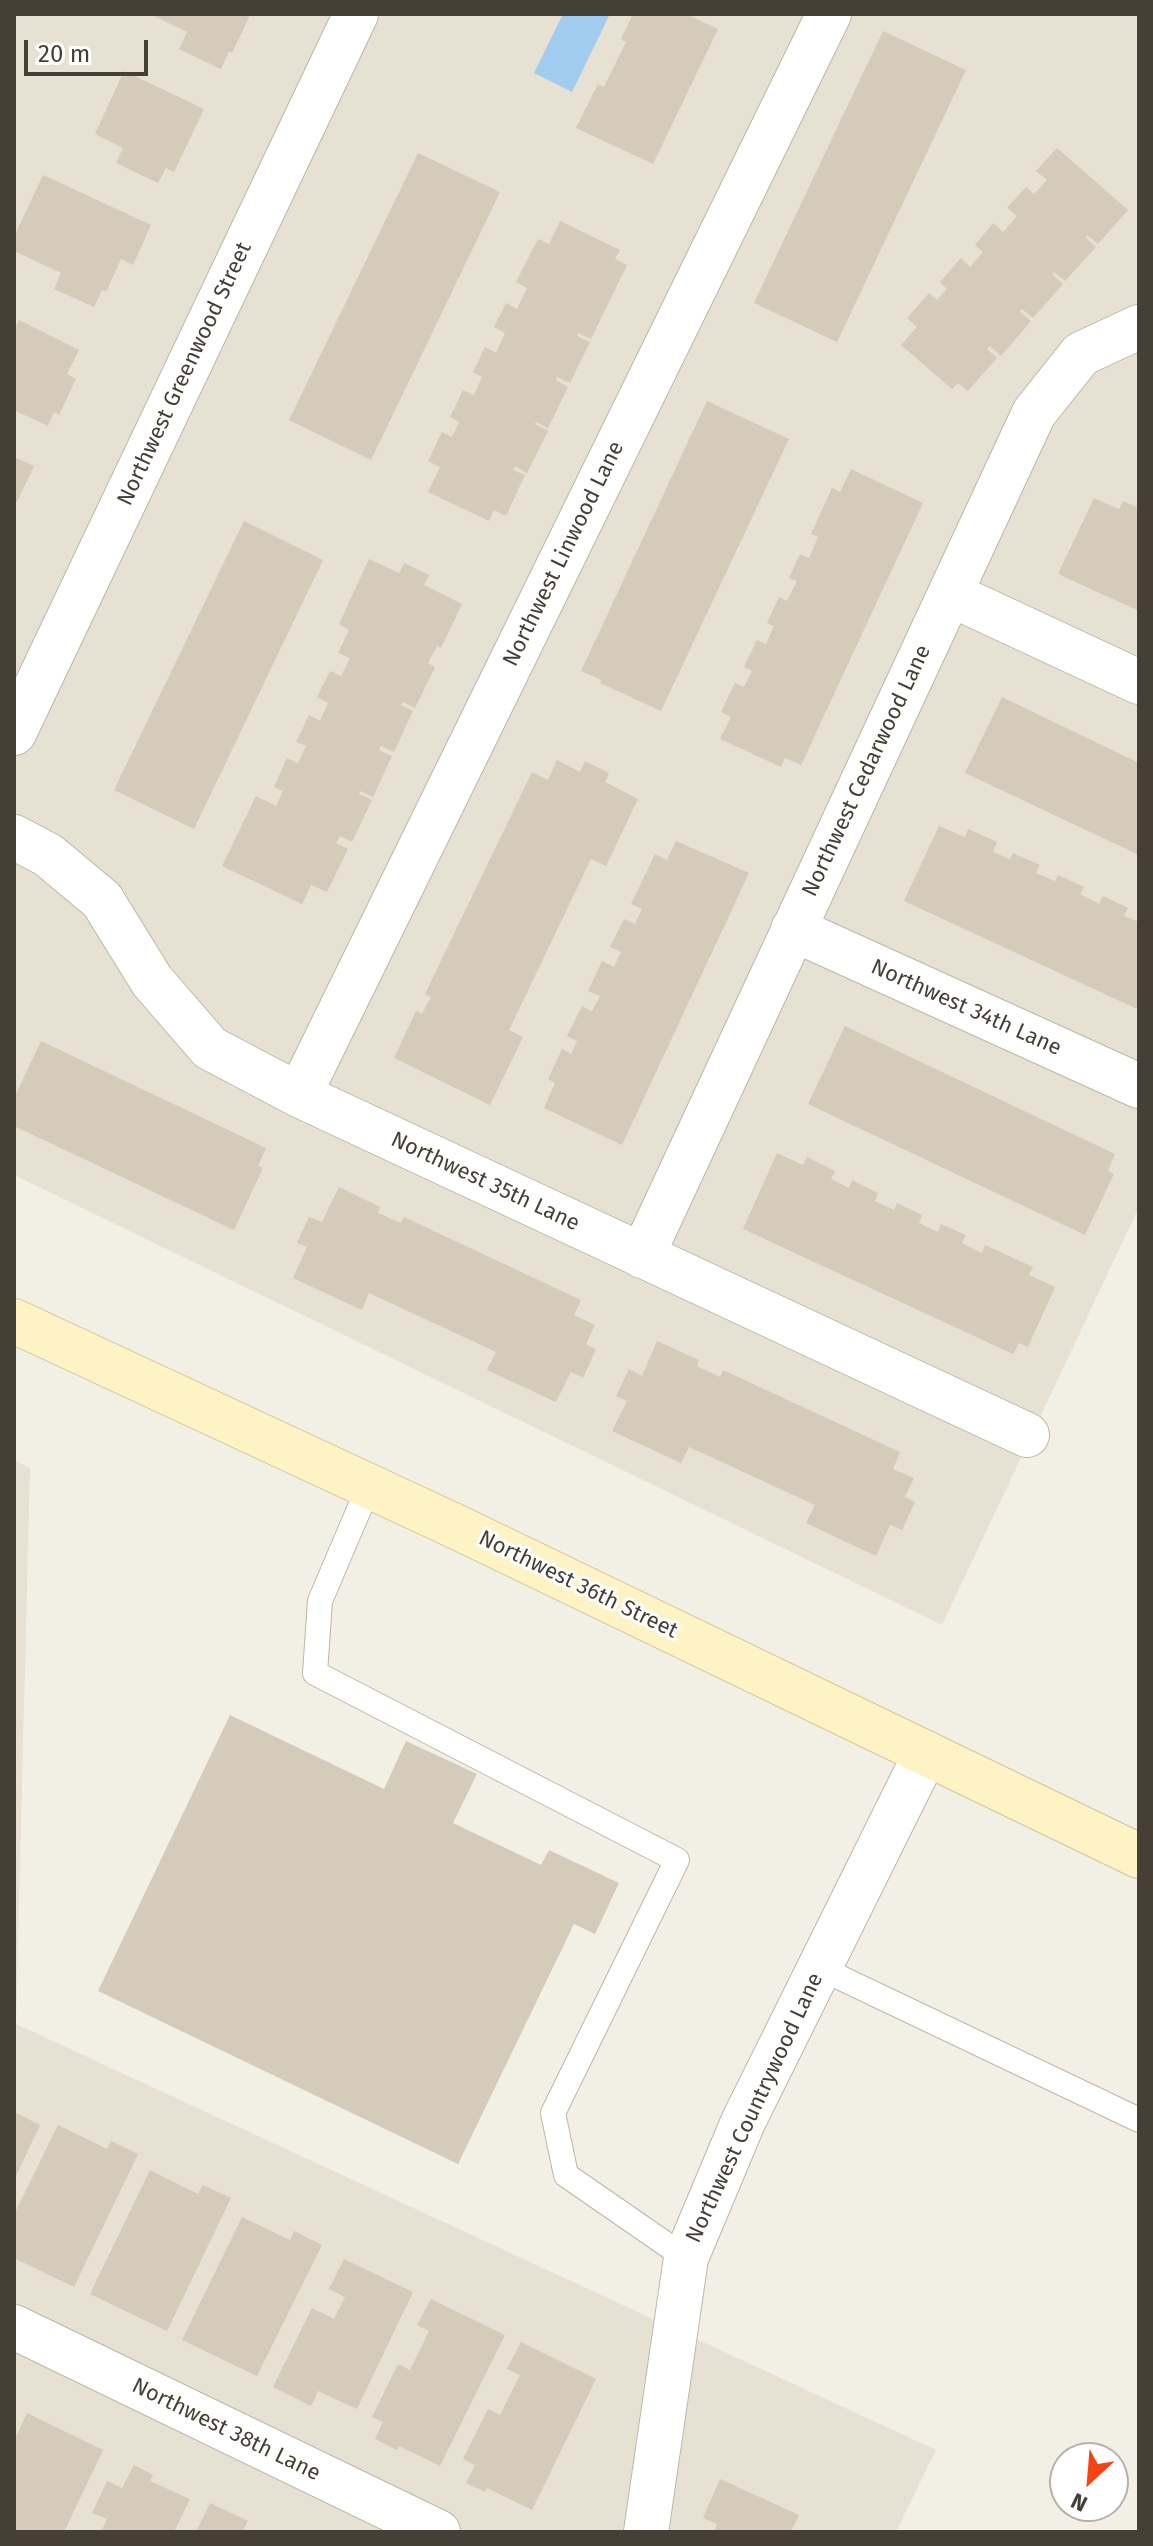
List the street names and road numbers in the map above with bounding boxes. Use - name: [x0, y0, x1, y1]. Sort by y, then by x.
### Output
- street label: Northwest Greenwood Street: [112, 238, 258, 510]
- street label: Northwest Linwood Lane: [498, 437, 630, 671]
- street label: Northwest Cedarwood Lane: [797, 641, 937, 901]
- street label: Northwest 34th Lane: [867, 954, 1065, 1062]
- street label: Northwest 35th Lane: [386, 1127, 584, 1237]
- street label: Northwest 36th Street: [474, 1525, 682, 1645]
- street label: Northwest Countrywood Lane: [681, 1969, 829, 2247]
- street label: Northwest 38th Lane: [127, 2373, 325, 2487]

